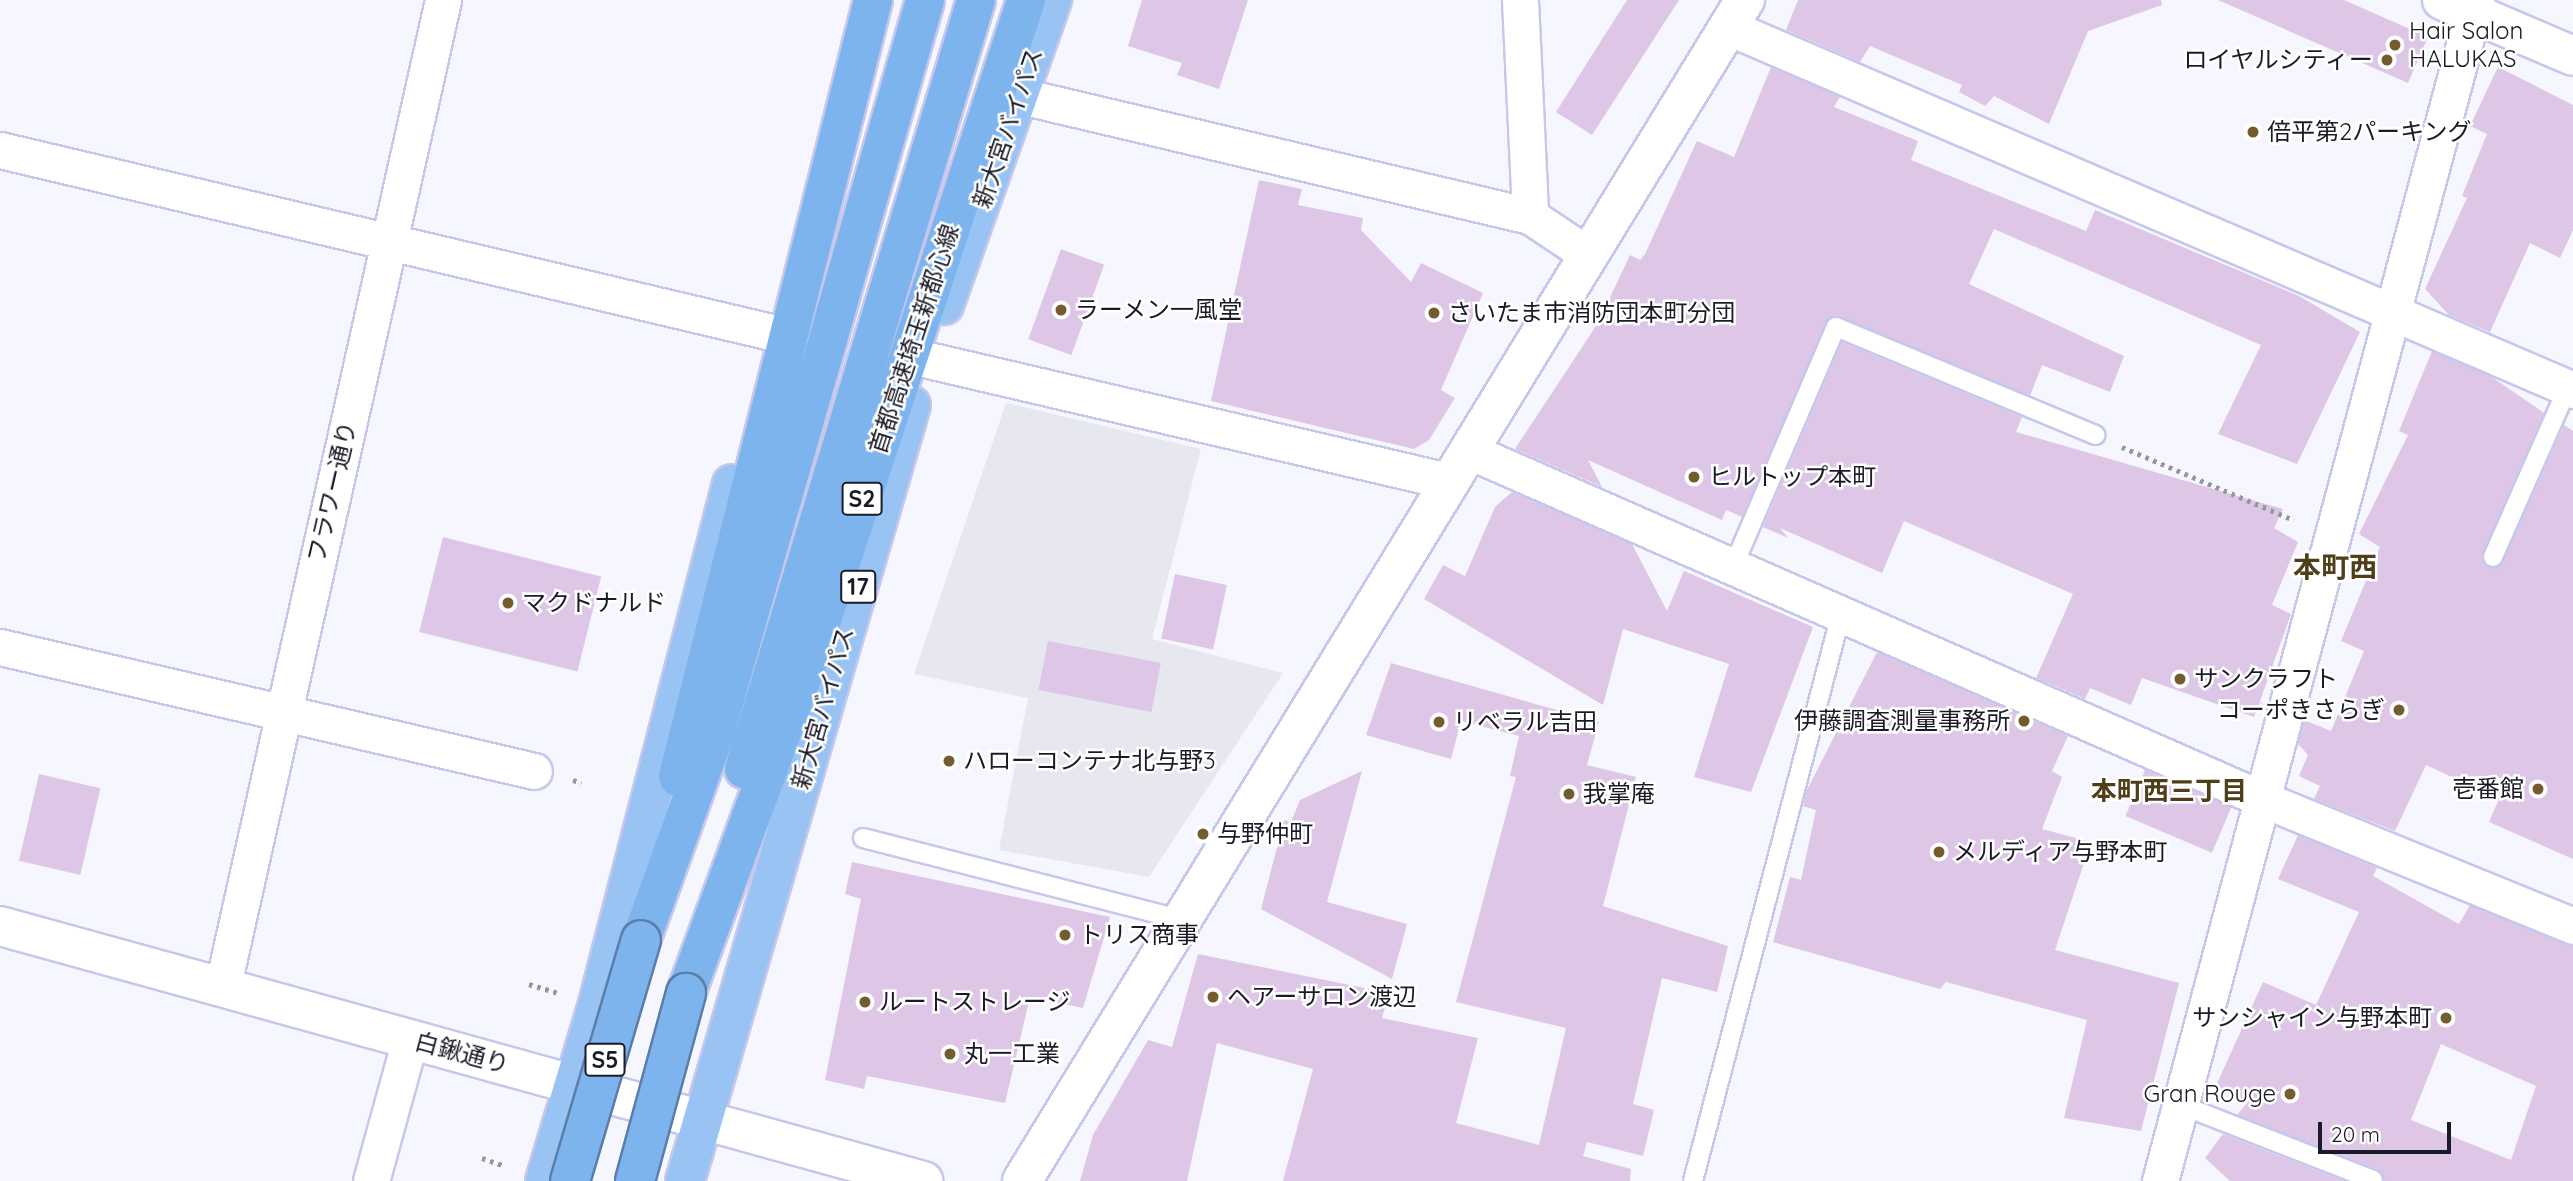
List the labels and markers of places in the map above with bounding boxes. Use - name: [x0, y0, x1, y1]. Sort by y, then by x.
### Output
- place label: Hair Salon HALUKAS: [2409, 17, 2523, 73]
- marker: Hair Salon HALUKAS: [2387, 37, 2403, 53]
- place label: ロイヤルシティー: [2181, 46, 2373, 74]
- marker: ロイヤルシティー: [2379, 52, 2395, 68]
- place label: 倍平第2パーキング: [2267, 118, 2472, 146]
- marker: 倍平第2パーキング: [2245, 124, 2261, 140]
- place label: ラーメン一風堂: [1075, 296, 1243, 324]
- place label: さいたま市消防団本町分団: [1448, 299, 1736, 327]
- marker: ラーメン一風堂: [1053, 302, 1069, 318]
- marker: さいたま市消防団本町分団: [1426, 305, 1442, 321]
- place label: ヒルトップ本町: [1708, 463, 1876, 491]
- marker: ヒルトップ本町: [1686, 469, 1702, 485]
- place label: マクドナルド: [522, 589, 666, 617]
- marker: マクドナルド: [500, 595, 516, 611]
- place label: サンクラフト: [2194, 665, 2338, 693]
- marker: サンクラフト: [2172, 671, 2188, 687]
- place label: コーポきさらぎ: [2217, 696, 2385, 724]
- marker: コーポきさらぎ: [2391, 702, 2407, 718]
- place label: 伊藤調査測量事務所: [1794, 707, 2010, 735]
- place label: リベラル吉田: [1453, 708, 1597, 736]
- marker: 伊藤調査測量事務所: [2016, 713, 2032, 729]
- marker: リベラル吉田: [1431, 714, 1447, 730]
- place label: ハローコンテナ北与野3: [963, 747, 1216, 775]
- marker: ハローコンテナ北与野3: [941, 753, 957, 769]
- place label: 壱番館: [2452, 775, 2524, 803]
- place label: 我掌庵: [1583, 780, 1655, 808]
- marker: 壱番館: [2530, 781, 2546, 797]
- marker: 我掌庵: [1561, 786, 1577, 802]
- place label: 与野仲町: [1217, 820, 1313, 848]
- marker: 与野仲町: [1195, 826, 1211, 842]
- place label: メルディア与野本町: [1953, 838, 2169, 866]
- marker: メルディア与野本町: [1931, 844, 1947, 860]
- place label: トリス商事: [1079, 921, 1199, 949]
- marker: トリス商事: [1057, 927, 1073, 943]
- place label: ヘアーサロン渡辺: [1227, 983, 1418, 1011]
- place label: ルートストレージ: [879, 988, 1071, 1016]
- marker: ヘアーサロン渡辺: [1205, 989, 1221, 1005]
- marker: ルートストレージ: [857, 994, 873, 1010]
- place label: サンシャイン与野本町: [2192, 1004, 2432, 1032]
- marker: サンシャイン与野本町: [2438, 1010, 2454, 1026]
- place label: 丸一工業: [964, 1040, 1060, 1068]
- marker: 丸一工業: [942, 1046, 958, 1062]
- place label: Gran Rouge: [2143, 1080, 2276, 1108]
- marker: Gran Rouge: [2282, 1086, 2298, 1102]

